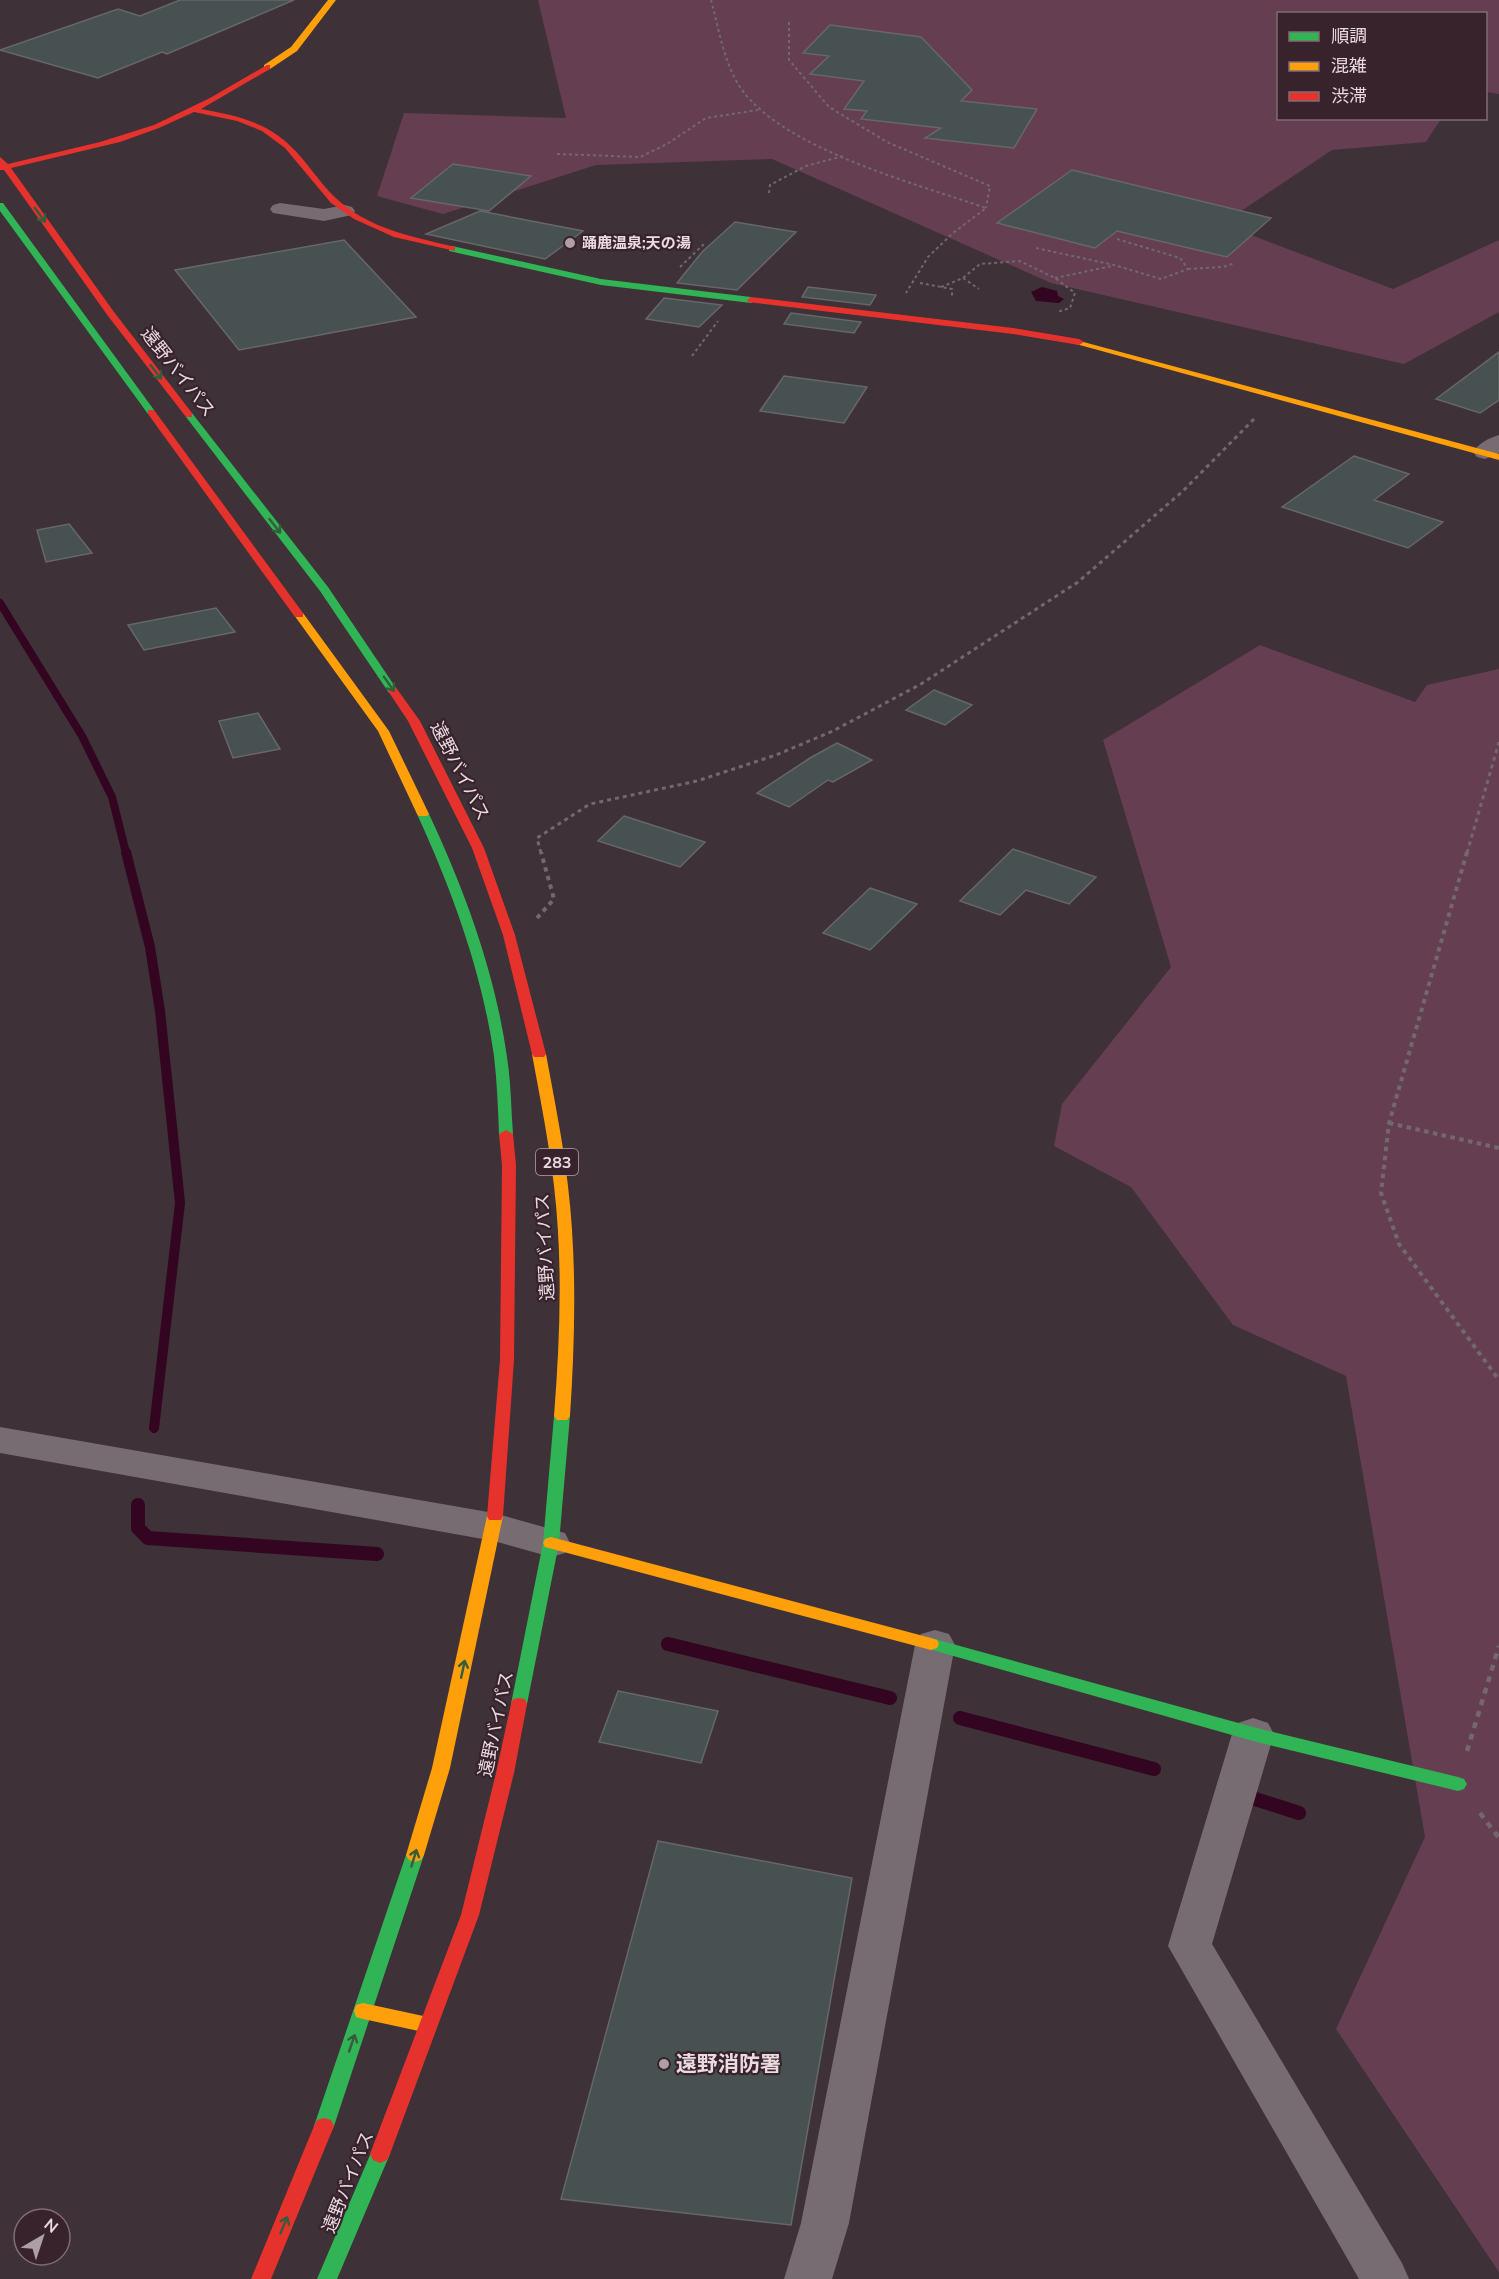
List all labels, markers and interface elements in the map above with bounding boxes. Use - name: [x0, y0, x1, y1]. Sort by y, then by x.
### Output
- legend: [1277, 12, 1487, 120]
- text: 順調: [1331, 24, 1367, 47]
- text: 混雑: [1331, 54, 1367, 77]
- text: 渋滞: [1331, 84, 1367, 107]
- one-way arrow: [34, 206, 47, 222]
- place label: 踊鹿温泉;天の湯: [582, 233, 691, 252]
- marker: 踊鹿温泉;天の湯: [563, 236, 577, 250]
- street label: 遠野バイパス: [136, 322, 221, 421]
- one-way arrow: [149, 363, 162, 379]
- one-way arrow: [268, 518, 281, 534]
- one-way arrow: [383, 676, 395, 692]
- street label: 遠野バイパス: [426, 718, 495, 824]
- road number: 283: [536, 1149, 578, 1175]
- street label: 遠野バイパス: [530, 1193, 559, 1301]
- one-way arrow: [457, 1660, 469, 1679]
- street label: 遠野バイパス: [473, 1669, 518, 1779]
- one-way arrow: [409, 1849, 420, 1868]
- one-way arrow: [348, 2034, 359, 2053]
- place label: 遠野消防署: [676, 2050, 781, 2076]
- marker: 遠野消防署: [657, 2057, 671, 2071]
- street label: 遠野バイパス: [317, 2128, 378, 2236]
- north arrow: [12, 2207, 72, 2267]
- text: N: [40, 2214, 62, 2237]
- one-way arrow: [279, 2216, 290, 2234]

